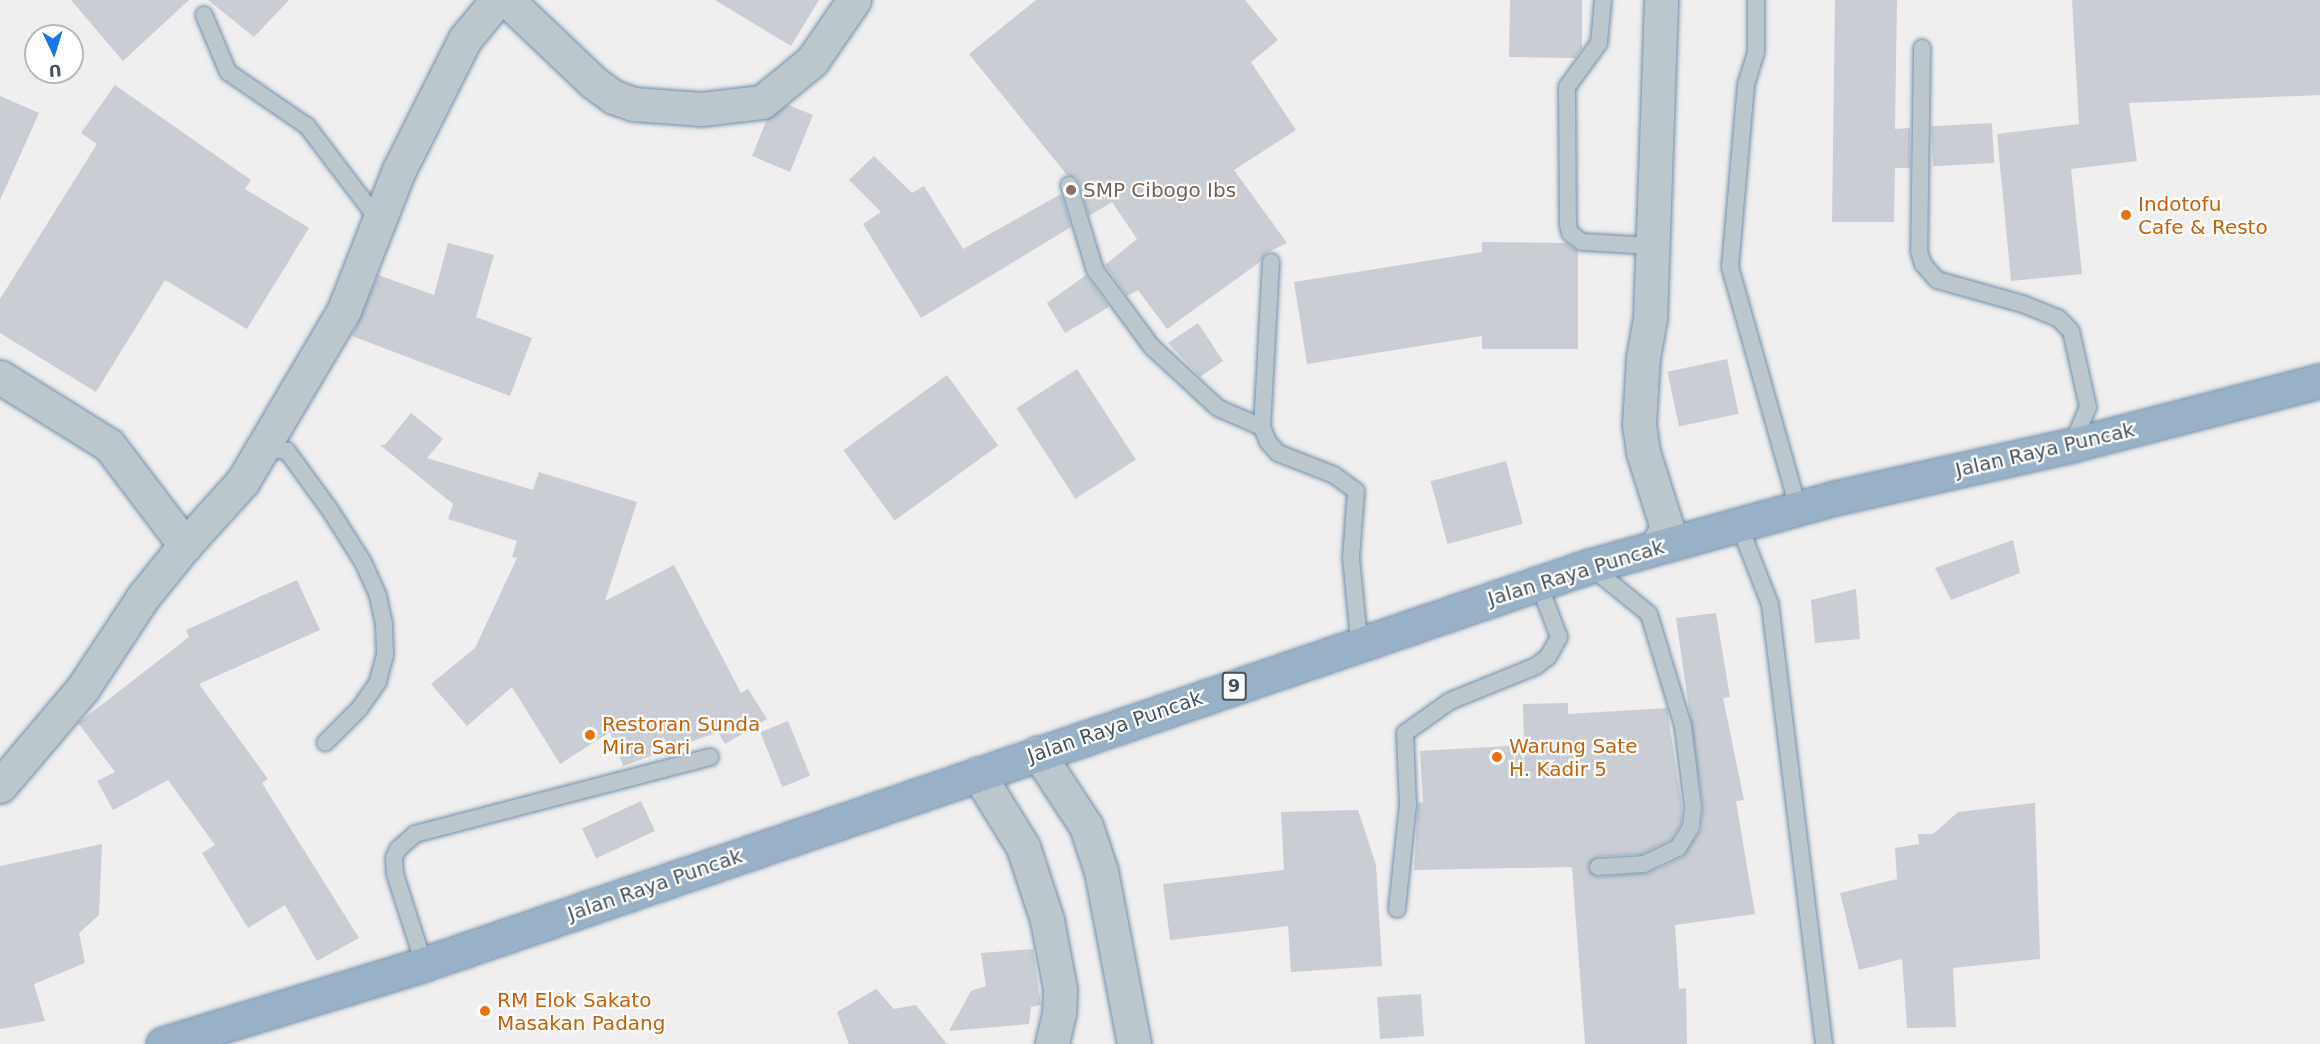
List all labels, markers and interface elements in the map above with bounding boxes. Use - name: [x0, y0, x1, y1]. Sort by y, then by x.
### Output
- north arrow: [24, 24, 84, 84]
- text: U: [48, 61, 62, 80]
- place label: SMP Cibogo Ibs: [1083, 178, 1236, 202]
- marker: SMP Cibogo Ibs: [1064, 183, 1078, 197]
- place label: Indotofu Cafe & Resto: [2138, 192, 2268, 239]
- marker: Indotofu Cafe & Resto: [2119, 208, 2133, 222]
- street label: Jalan Raya Puncak: [1953, 418, 2137, 482]
- street label: Jalan Raya Puncak: [1485, 535, 1667, 611]
- road number: 9: [1220, 671, 1248, 701]
- street label: Jalan Raya Puncak: [1025, 686, 1205, 768]
- place label: Restoran Sunda Mira Sari: [602, 712, 760, 759]
- marker: Restoran Sunda Mira Sari: [583, 728, 597, 742]
- place label: Warung Sate H. Kadir 5: [1509, 734, 1637, 781]
- marker: Warung Sate H. Kadir 5: [1490, 750, 1504, 764]
- street label: Jalan Raya Puncak: [565, 844, 745, 926]
- place label: RM Elok Sakato Masakan Padang: [497, 988, 665, 1035]
- marker: RM Elok Sakato Masakan Padang: [478, 1004, 492, 1018]

